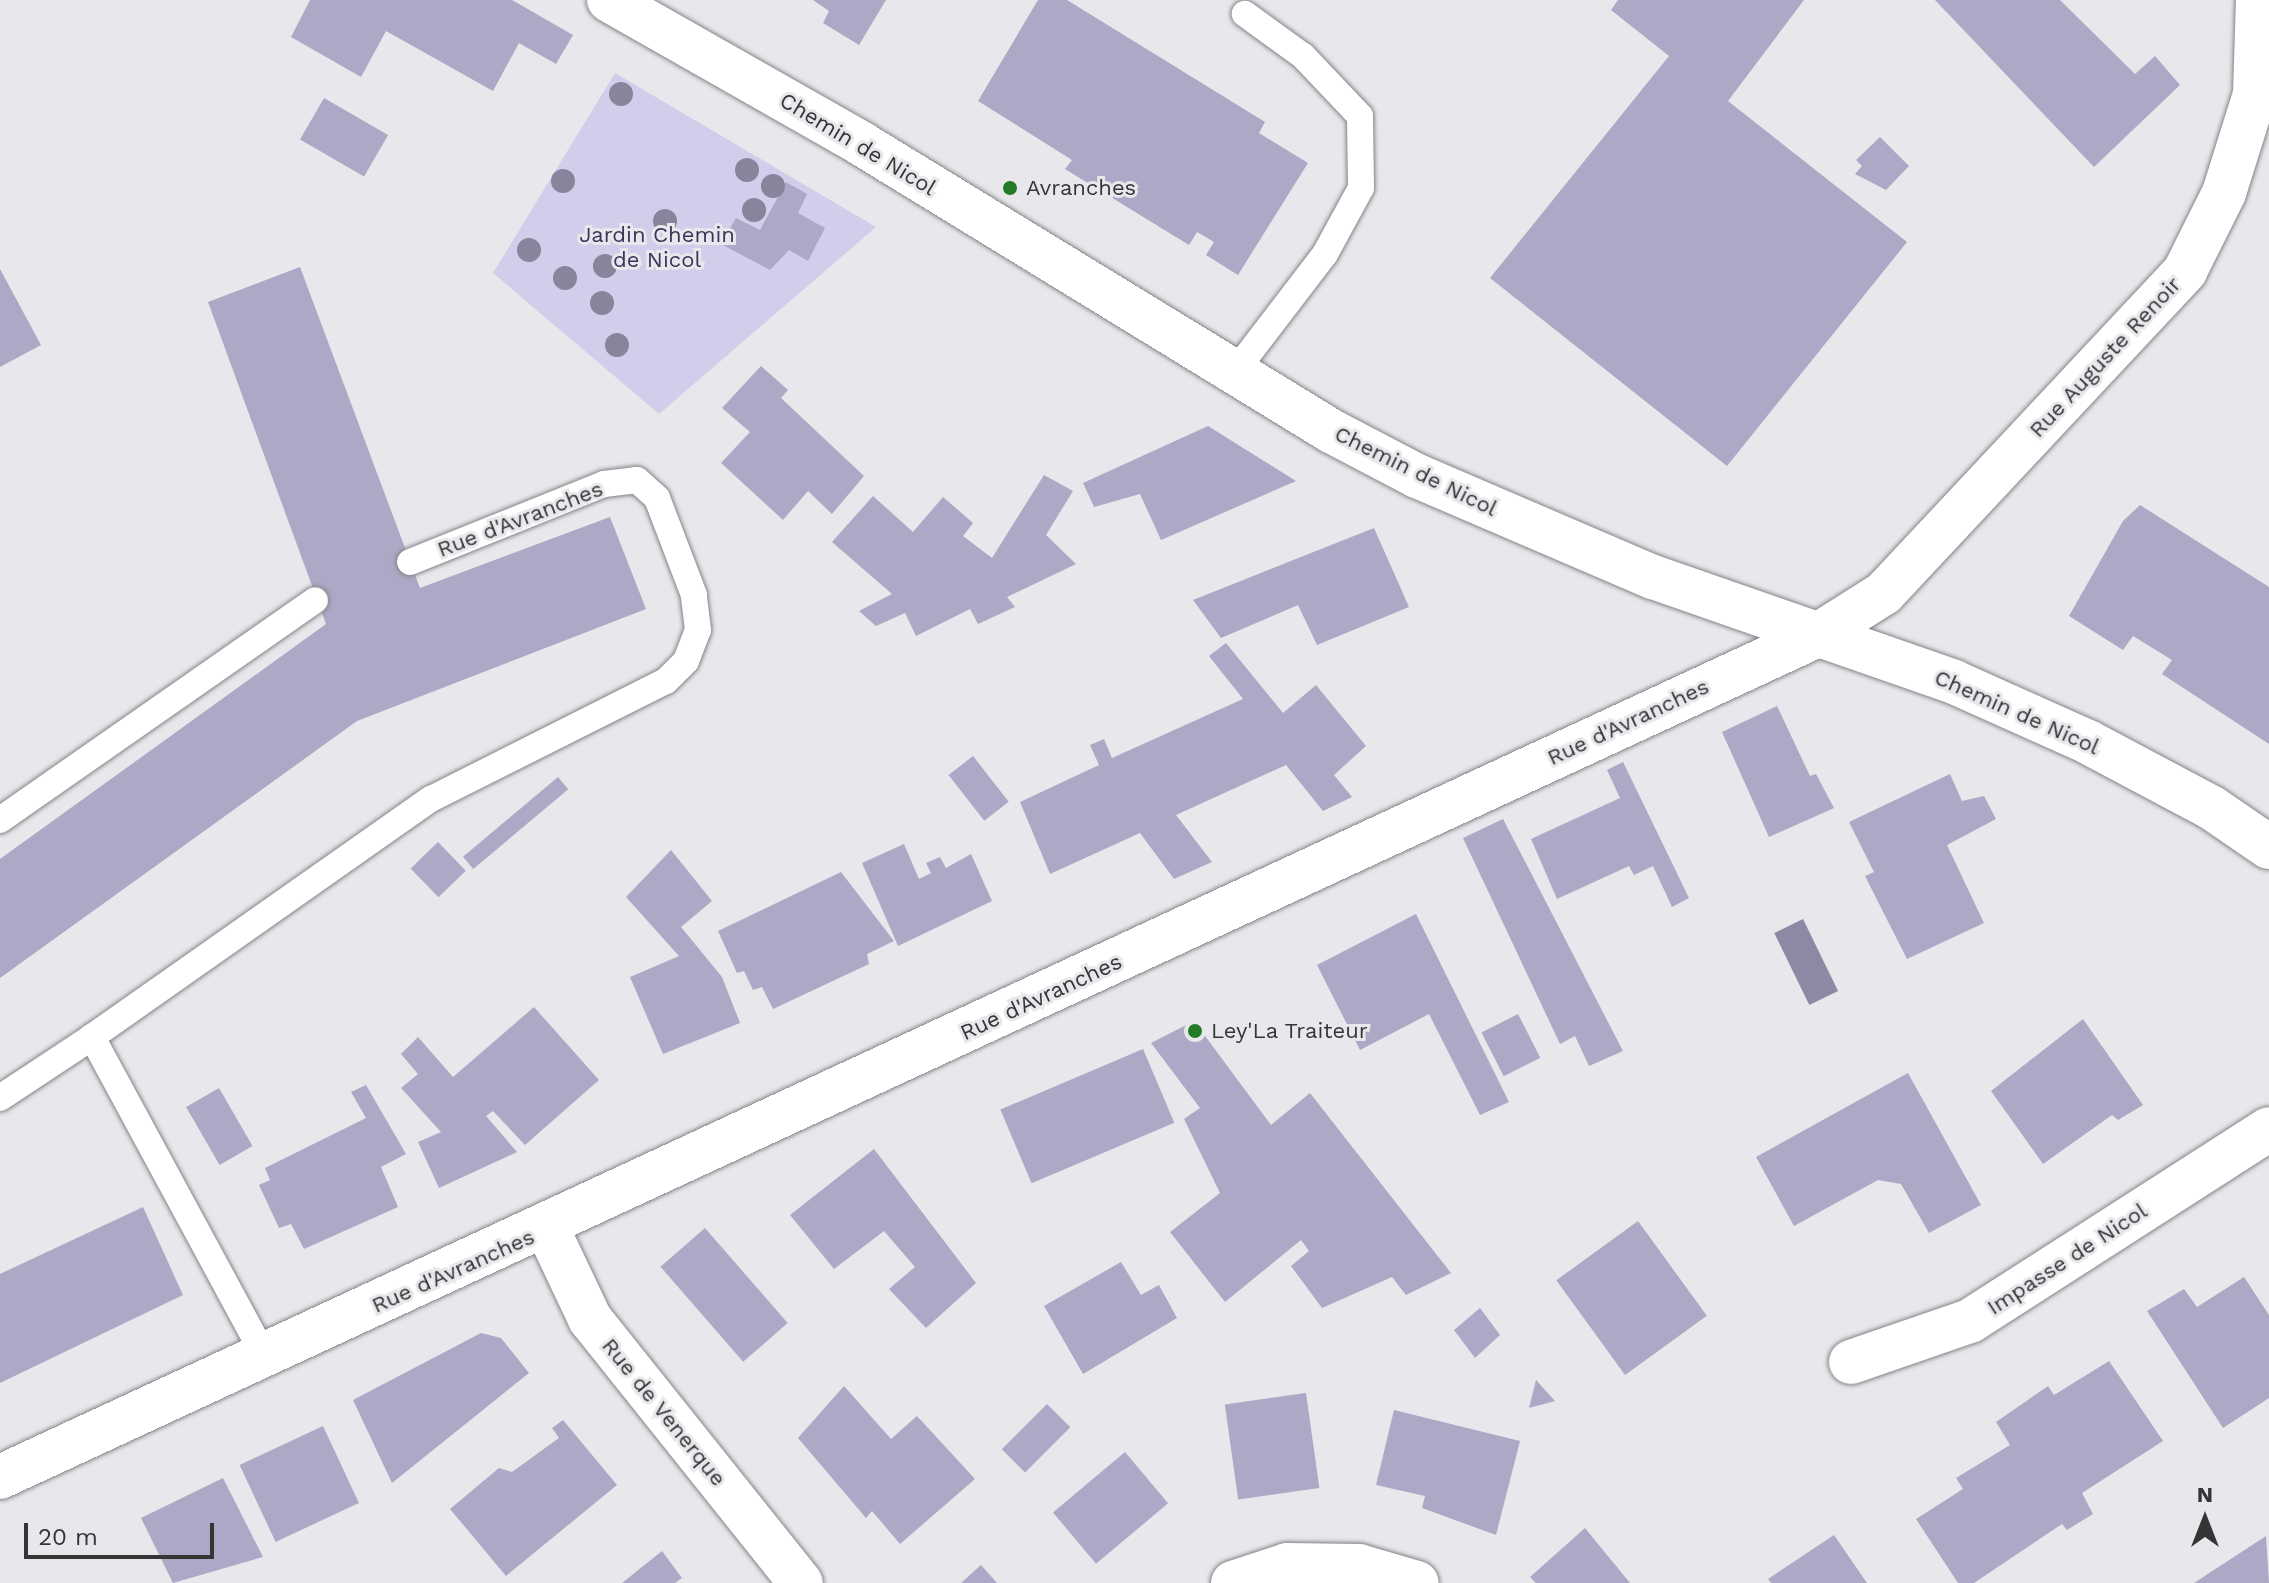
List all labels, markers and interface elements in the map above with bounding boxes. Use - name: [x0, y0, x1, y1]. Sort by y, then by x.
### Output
- street label: Chemin de Nicol: [775, 87, 941, 201]
- place label: Avranches: [1026, 175, 1136, 201]
- marker: Avranches: [1001, 179, 1019, 197]
- park label: Jardin Chemin de Nicol: [579, 221, 735, 272]
- street label: Rue Auguste Renoir: [2023, 271, 2187, 443]
- street label: Chemin de Nicol: [1330, 420, 1502, 522]
- street label: Rue d'Avranches: [434, 475, 606, 563]
- street label: Chemin de Nicol: [1931, 664, 2103, 760]
- street label: Rue d'Avranches: [1543, 673, 1713, 771]
- street label: Rue d'Avranches: [956, 948, 1126, 1046]
- place label: Ley'La Traiteur: [1211, 1018, 1369, 1044]
- marker: Ley'La Traiteur: [1186, 1022, 1204, 1040]
- street label: Impasse de Nicol: [1982, 1197, 2152, 1321]
- street label: Rue d'Avranches: [368, 1223, 538, 1319]
- street label: Rue de Venerque: [596, 1333, 732, 1491]
- north arrow: [2165, 1479, 2245, 1559]
- text: N: [2197, 1482, 2213, 1507]
- scale bar: [28, 1507, 218, 1557]
- text: 20 m: [38, 1523, 98, 1551]

